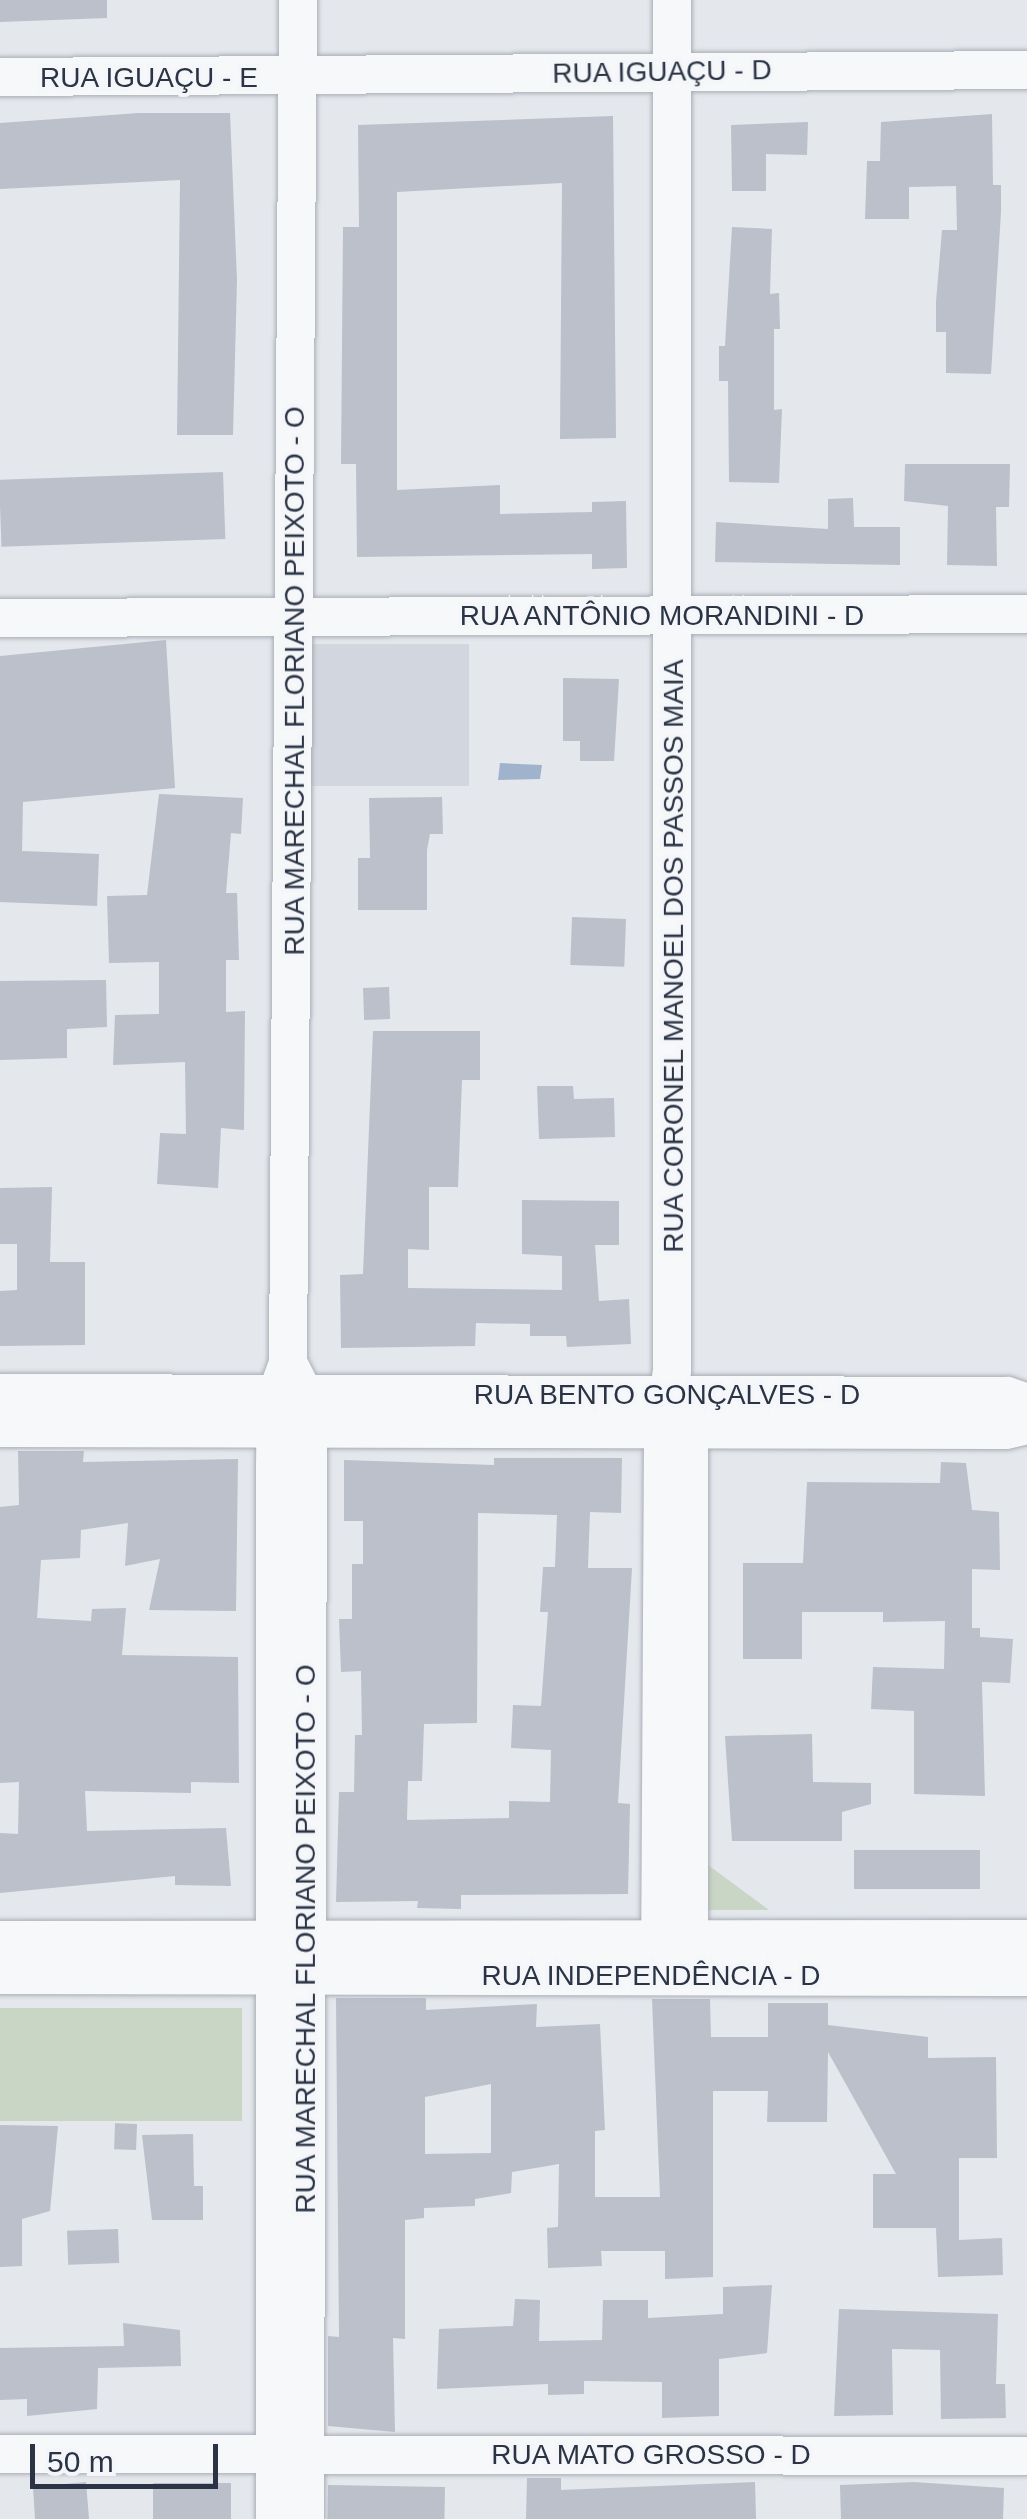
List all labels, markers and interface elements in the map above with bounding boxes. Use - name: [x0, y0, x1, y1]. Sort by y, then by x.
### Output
- street label: RUA IGUAÇU - D: [551, 53, 773, 91]
- street label: RUA IGUAÇU - E: [39, 61, 259, 95]
- street label: RUA MARECHAL FLORIANO PEIXOTO - O: [278, 405, 312, 957]
- street label: RUA ANTÔNIO MORANDINI - D: [458, 599, 866, 633]
- street label: RUA CORONEL MANOEL DOS PASSOS MAIA: [657, 658, 691, 1254]
- street label: RUA BENTO GONÇALVES - D: [473, 1378, 861, 1412]
- street label: RUA MARECHAL FLORIANO PEIXOTO - O: [289, 1663, 323, 2215]
- street label: RUA INDEPENDÊNCIA - D: [480, 1959, 822, 1993]
- scale bar: [35, 2424, 222, 2486]
- street label: RUA MATO GROSSO - D: [491, 2438, 811, 2472]
- text: 50 m: [47, 2445, 114, 2478]

